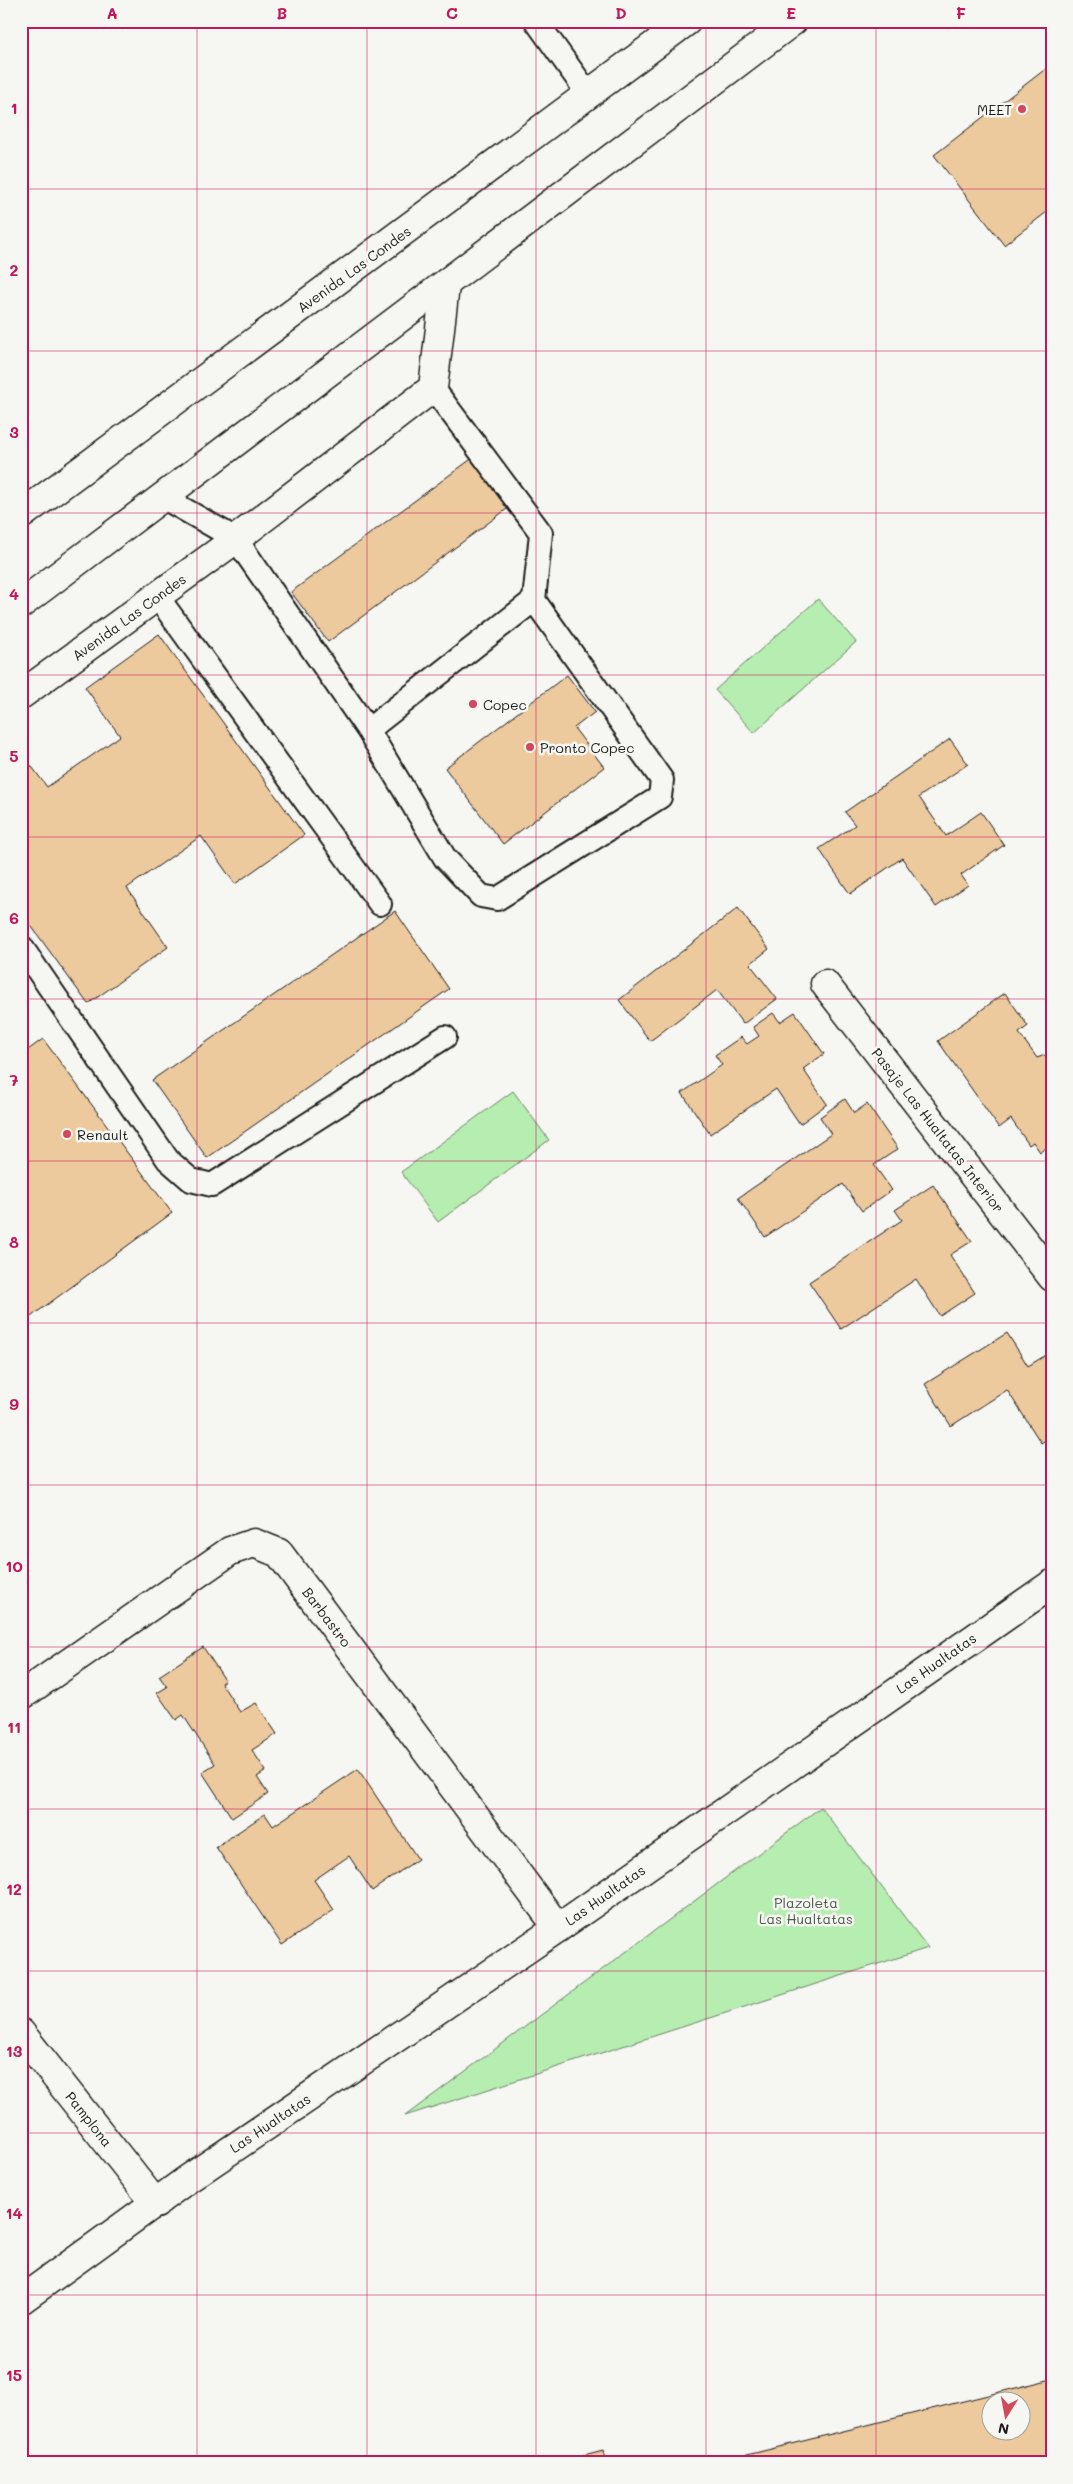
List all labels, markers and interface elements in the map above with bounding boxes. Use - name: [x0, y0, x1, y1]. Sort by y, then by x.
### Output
- text: A: [106, 2, 118, 23]
- text: B: [277, 2, 287, 23]
- text: C: [446, 2, 458, 23]
- text: D: [615, 2, 627, 23]
- text: E: [786, 2, 796, 23]
- text: F: [956, 2, 966, 23]
- text: 1: [10, 97, 18, 118]
- place label: MEET: [977, 100, 1012, 119]
- marker: MEET: [1016, 103, 1028, 115]
- street label: Avenida Las Condes: [293, 221, 415, 317]
- text: 2: [10, 259, 19, 280]
- text: 3: [9, 421, 19, 442]
- street label: Avenida Las Condes: [68, 569, 190, 665]
- text: 4: [9, 583, 19, 604]
- place label: Copec: [483, 695, 527, 714]
- marker: Copec: [467, 698, 479, 710]
- place label: Pronto Copec: [540, 738, 634, 757]
- marker: Pronto Copec: [524, 741, 536, 753]
- text: 5: [9, 745, 19, 766]
- text: 6: [9, 907, 19, 928]
- street label: Pasaje Las Hualtatas Interior: [868, 1044, 1008, 1216]
- text: 7: [10, 1069, 19, 1090]
- place label: Renault: [77, 1125, 128, 1144]
- marker: Renault: [61, 1128, 73, 1140]
- text: 8: [9, 1231, 19, 1252]
- text: 9: [9, 1393, 19, 1414]
- text: 10: [5, 1555, 23, 1576]
- street label: Barbastro: [298, 1583, 356, 1651]
- street label: Las Hualtatas: [892, 1628, 980, 1698]
- text: 11: [7, 1716, 21, 1737]
- street label: Las Hualtatas: [561, 1860, 649, 1930]
- text: 12: [6, 1878, 22, 1899]
- park label: Plazoleta Las Hualtatas: [759, 1893, 853, 1928]
- text: 13: [6, 2040, 23, 2061]
- street label: Pamplona: [61, 2087, 117, 2151]
- street label: Las Hualtatas: [226, 2089, 314, 2157]
- text: 14: [5, 2202, 23, 2223]
- text: 15: [6, 2364, 22, 2385]
- north arrow: [980, 2392, 1030, 2442]
- text: N: [996, 2419, 1010, 2440]

